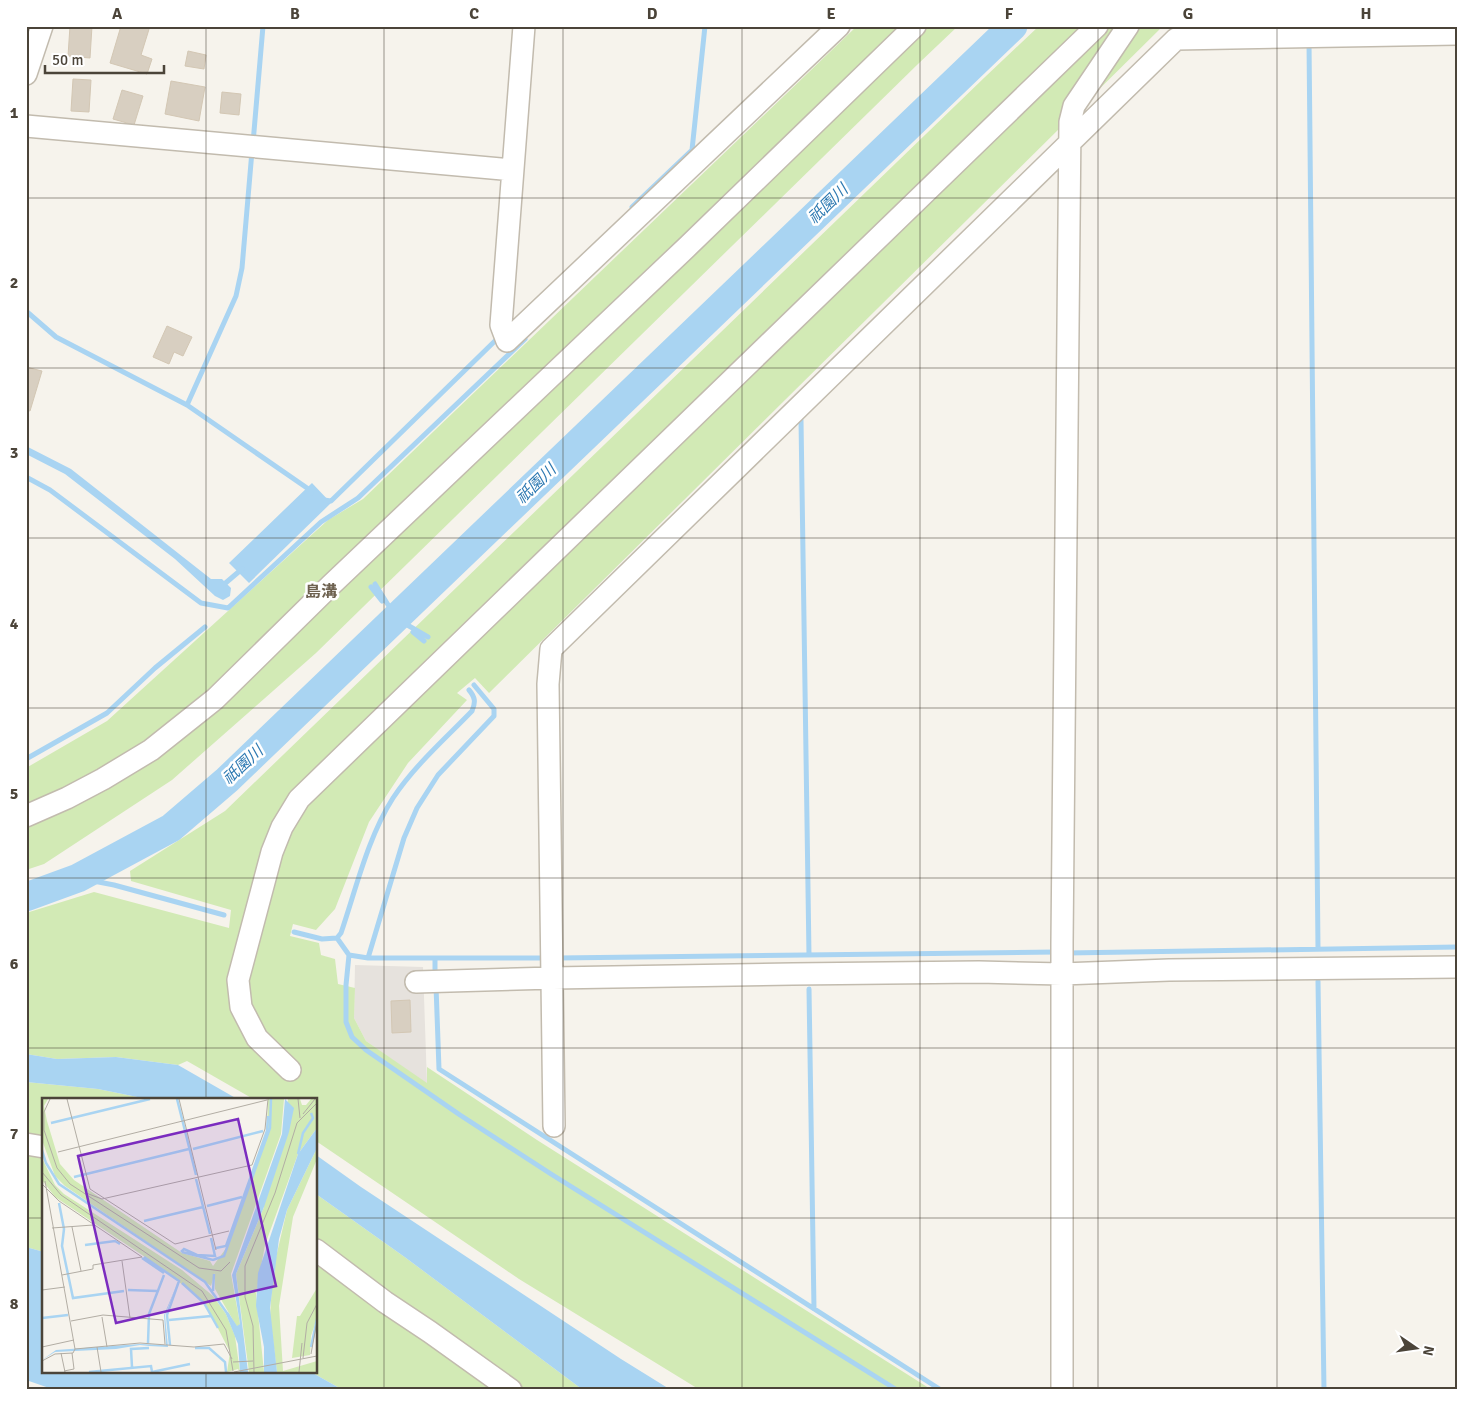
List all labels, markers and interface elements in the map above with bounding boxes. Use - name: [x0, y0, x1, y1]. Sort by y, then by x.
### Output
- text: A: [112, 4, 123, 24]
- text: B: [290, 4, 300, 24]
- text: C: [469, 4, 479, 24]
- text: D: [647, 4, 658, 24]
- text: E: [826, 4, 836, 24]
- text: F: [1005, 4, 1014, 24]
- text: G: [1183, 4, 1193, 24]
- text: H: [1361, 4, 1371, 24]
- scale bar: [45, 42, 164, 74]
- text: 50 m: [52, 51, 83, 69]
- text: 1: [10, 103, 19, 123]
- water label: 祇園川: [804, 179, 854, 228]
- text: 2: [10, 273, 18, 293]
- text: 3: [10, 443, 18, 463]
- water label: 祇園川: [512, 459, 562, 508]
- district label: 島溝: [305, 582, 337, 602]
- text: 4: [10, 614, 19, 634]
- water label: 祇園川: [219, 740, 269, 789]
- text: 5: [10, 784, 18, 804]
- text: 6: [10, 954, 19, 974]
- inset map: [42, 1098, 318, 1374]
- text: 7: [10, 1124, 19, 1144]
- text: 8: [10, 1294, 19, 1314]
- north arrow: [1390, 1324, 1440, 1374]
- text: N: [1419, 1344, 1438, 1357]

